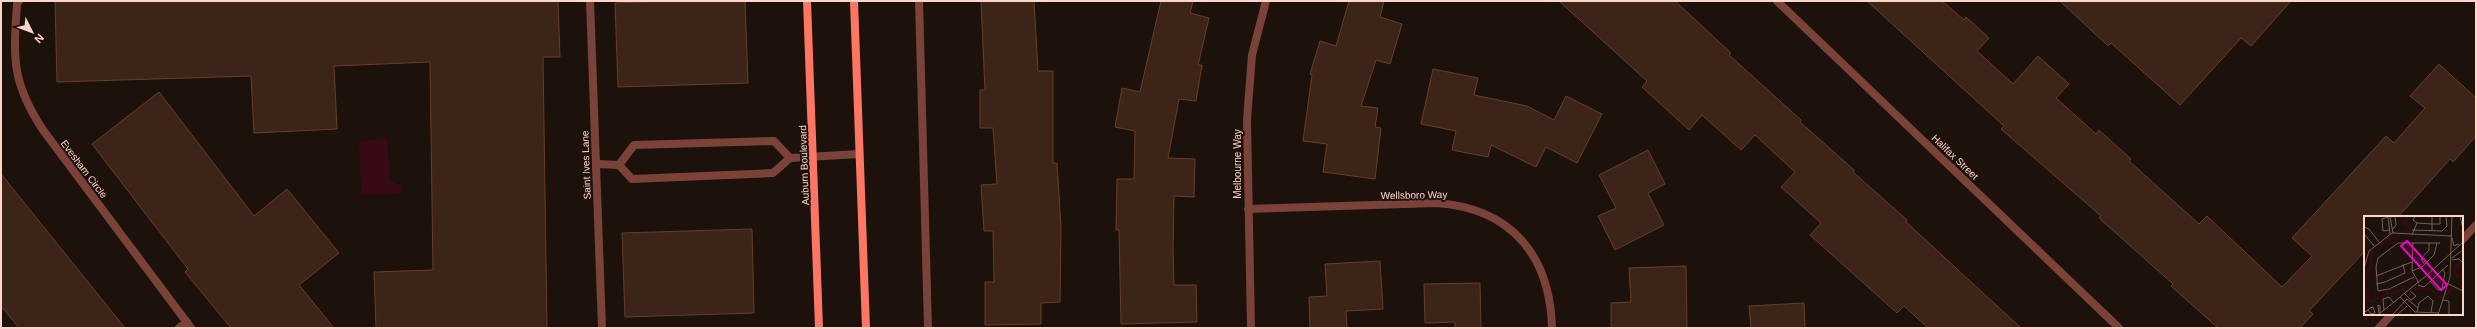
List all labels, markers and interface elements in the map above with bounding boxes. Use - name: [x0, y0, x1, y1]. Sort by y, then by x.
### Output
- north arrow: [12, 12, 52, 52]
- text: N: [32, 32, 47, 46]
- street label: Auburn Boulevard: [797, 125, 811, 205]
- street label: Melbourne Way: [1232, 129, 1243, 199]
- street label: Saint Ives Lane: [579, 130, 593, 200]
- street label: Halifax Street: [1930, 132, 1981, 182]
- street label: Evesham Circle: [59, 138, 110, 201]
- street label: Wellsboro Way: [1381, 189, 1447, 201]
- inset map: [2364, 216, 2463, 315]

